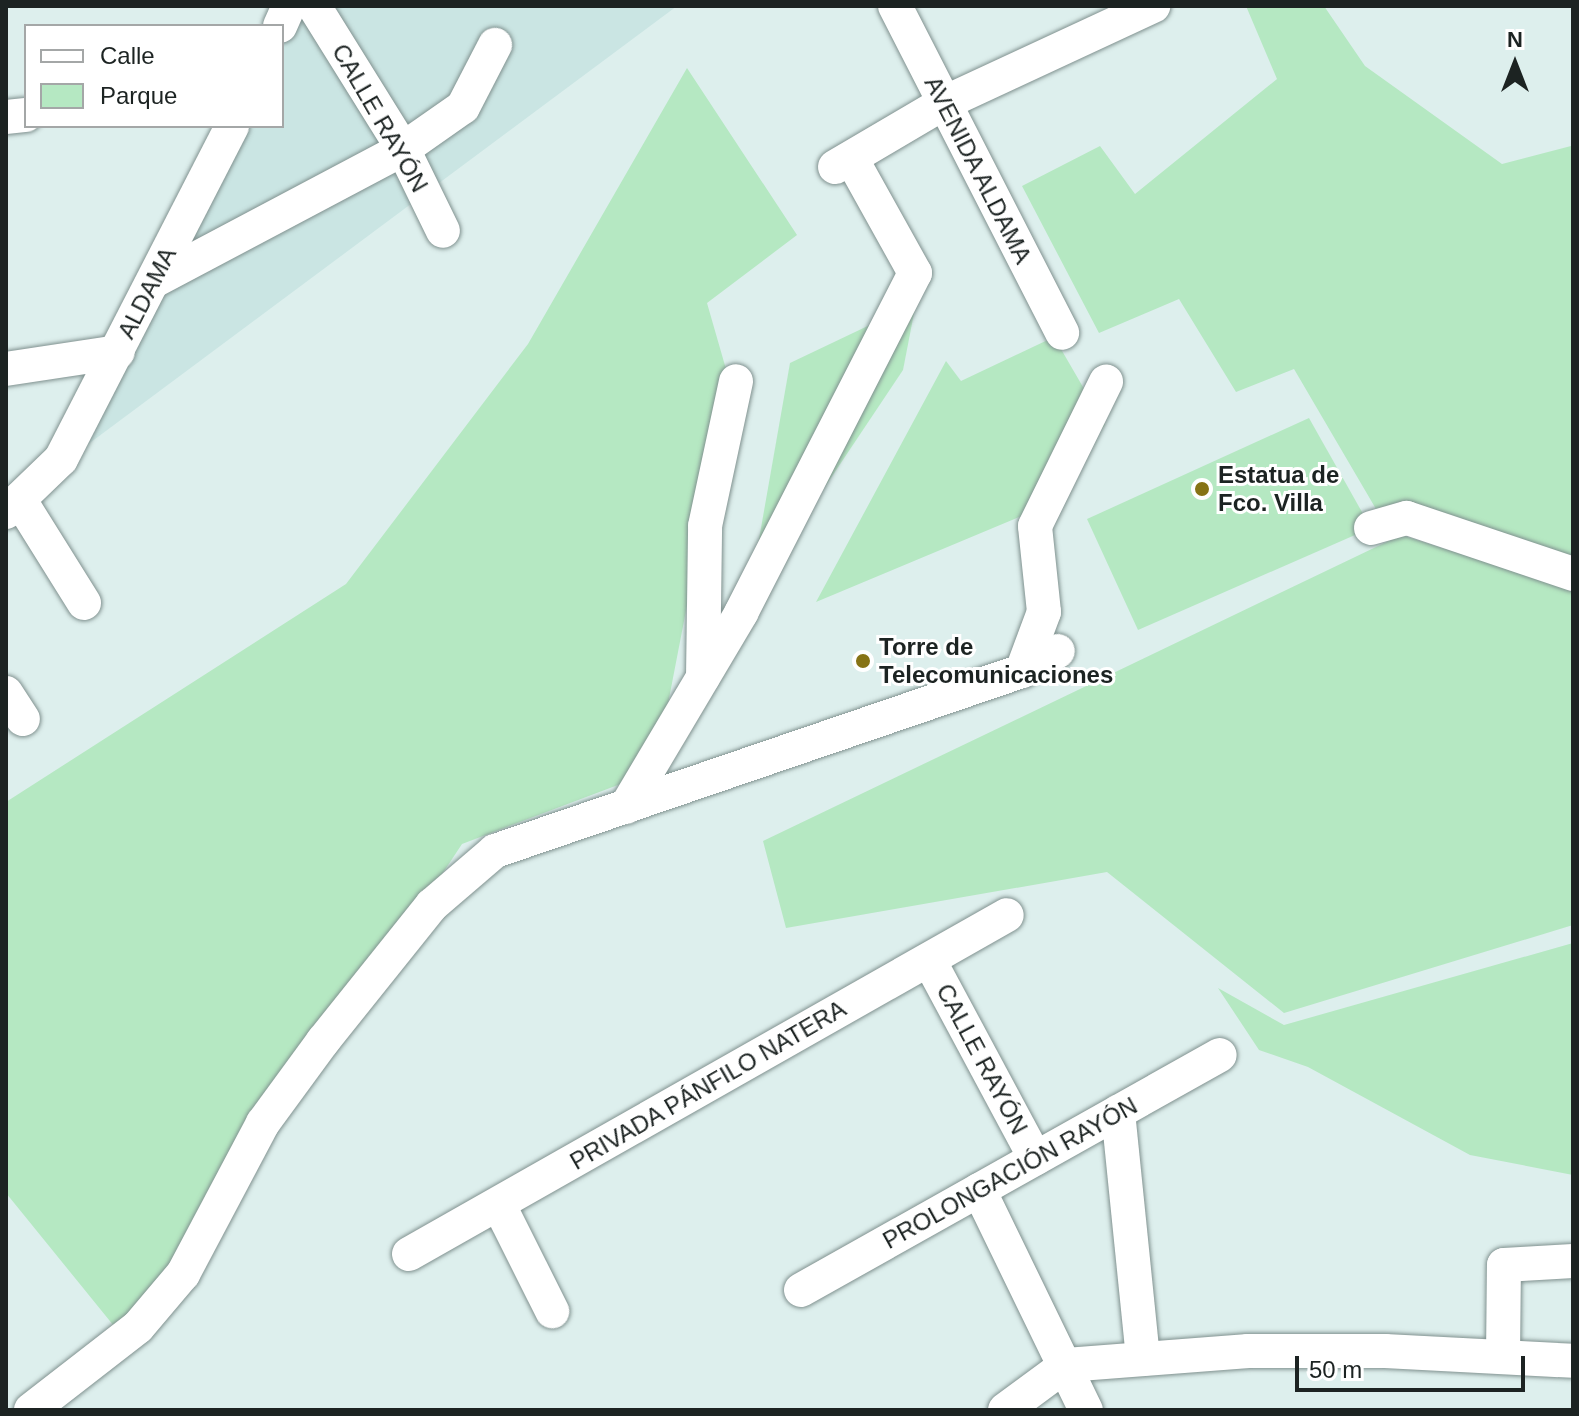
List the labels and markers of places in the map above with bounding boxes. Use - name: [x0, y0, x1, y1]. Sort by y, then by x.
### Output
- place label: Estatua de Fco. Villa: [1218, 461, 1339, 517]
- marker: Estatua de Fco. Villa: [1193, 480, 1211, 498]
- place label: Torre de Telecomunicaciones: [879, 633, 1113, 689]
- marker: Torre de Telecomunicaciones: [854, 652, 872, 670]

